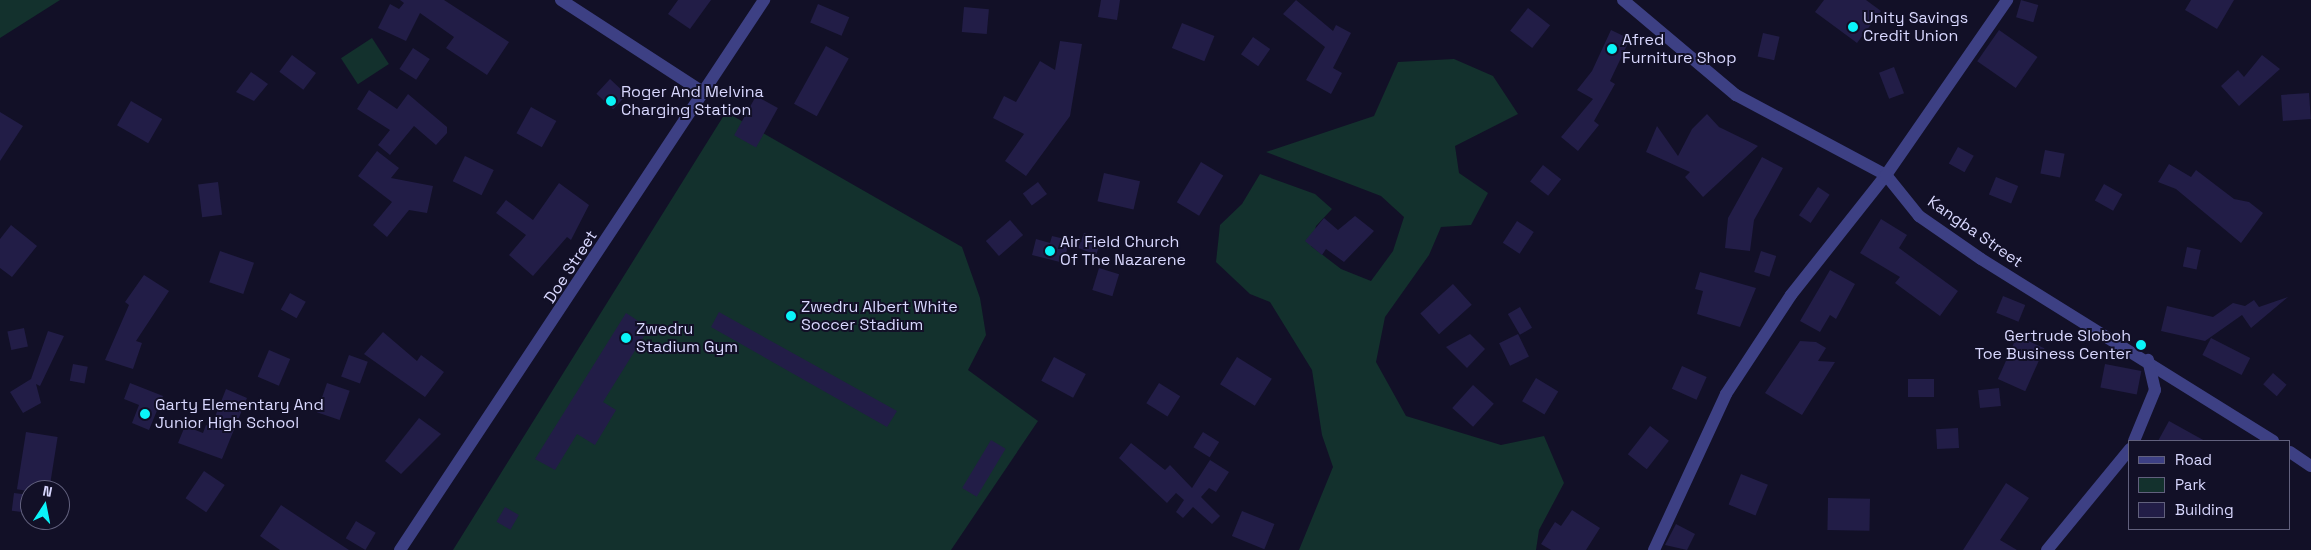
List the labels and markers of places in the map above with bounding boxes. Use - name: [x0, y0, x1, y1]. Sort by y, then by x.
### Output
- place label: Unity Savings Credit Union: [1863, 8, 1968, 46]
- marker: Unity Savings Credit Union: [1847, 21, 1859, 33]
- place label: Afred Furniture Shop: [1622, 30, 1736, 68]
- marker: Afred Furniture Shop: [1606, 43, 1618, 55]
- place label: Roger And Melvina Charging Station: [621, 82, 764, 120]
- marker: Roger And Melvina Charging Station: [605, 95, 617, 107]
- place label: Air Field Church Of The Nazarene: [1060, 232, 1186, 270]
- marker: Air Field Church Of The Nazarene: [1044, 245, 1056, 257]
- place label: Zwedru Albert White Soccer Stadium: [801, 297, 958, 335]
- marker: Zwedru Albert White Soccer Stadium: [785, 310, 797, 322]
- place label: Zwedru Stadium Gym: [636, 319, 738, 357]
- place label: Gertrude Sloboh Toe Business Center: [1975, 326, 2131, 364]
- marker: Zwedru Stadium Gym: [620, 332, 632, 344]
- marker: Gertrude Sloboh Toe Business Center: [2135, 339, 2147, 351]
- place label: Garty Elementary And Junior High School: [155, 395, 324, 433]
- marker: Garty Elementary And Junior High School: [139, 408, 151, 420]

